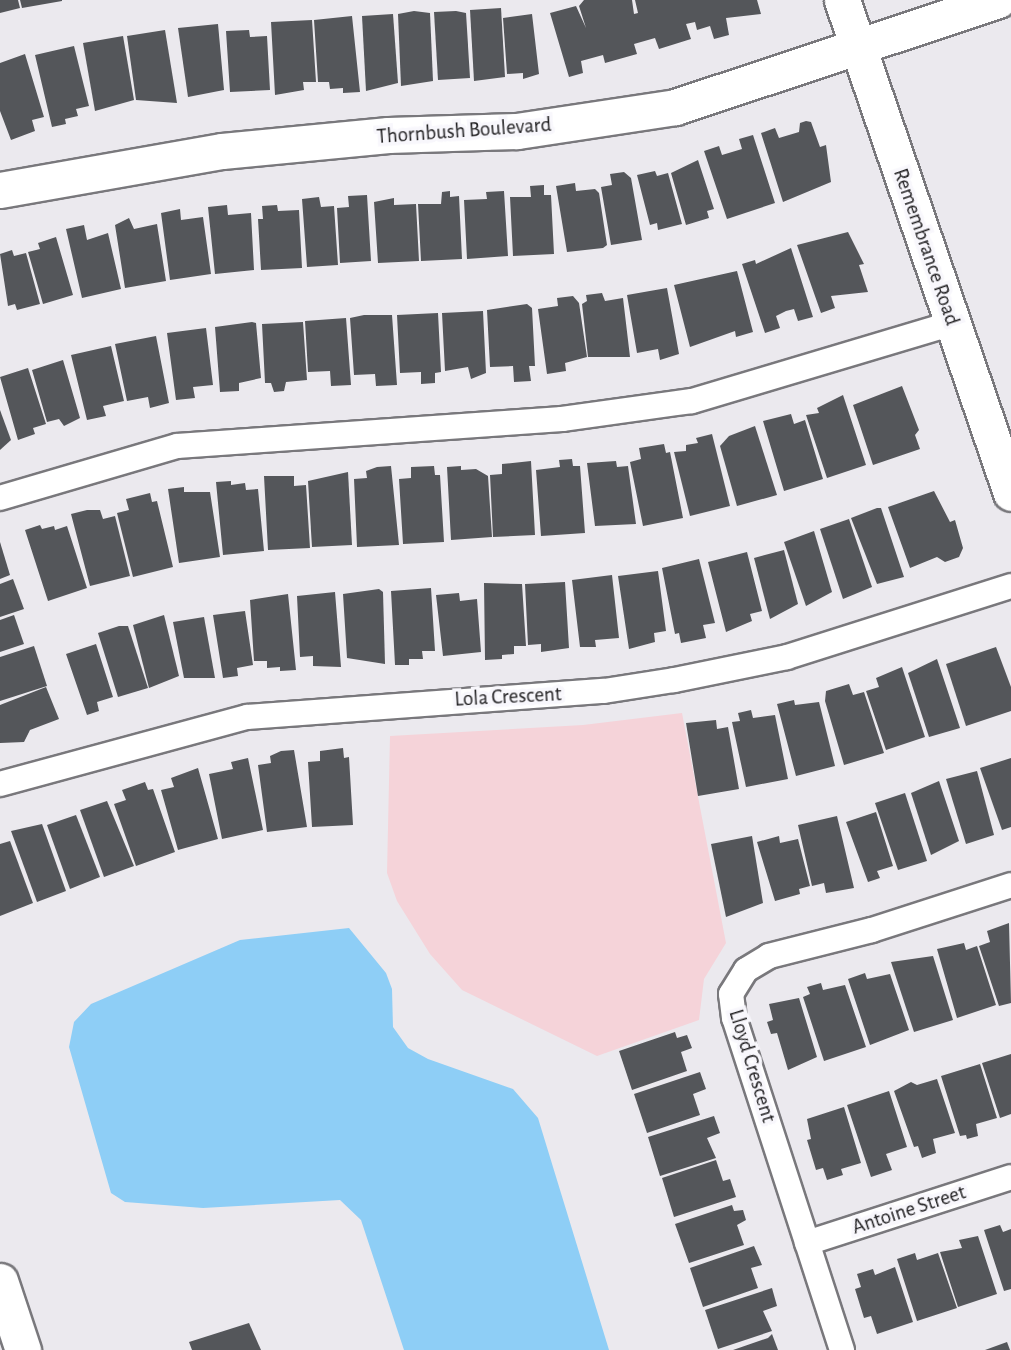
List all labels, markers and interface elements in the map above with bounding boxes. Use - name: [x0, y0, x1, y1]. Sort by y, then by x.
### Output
- street label: Thornbush Boulevard: [376, 112, 552, 150]
- street label: Remembrance Road: [887, 165, 965, 329]
- street label: Lola Crescent: [454, 682, 562, 712]
- street label: Lloyd Crescent: [723, 1006, 781, 1126]
- street label: Antoine Street: [849, 1180, 969, 1240]

